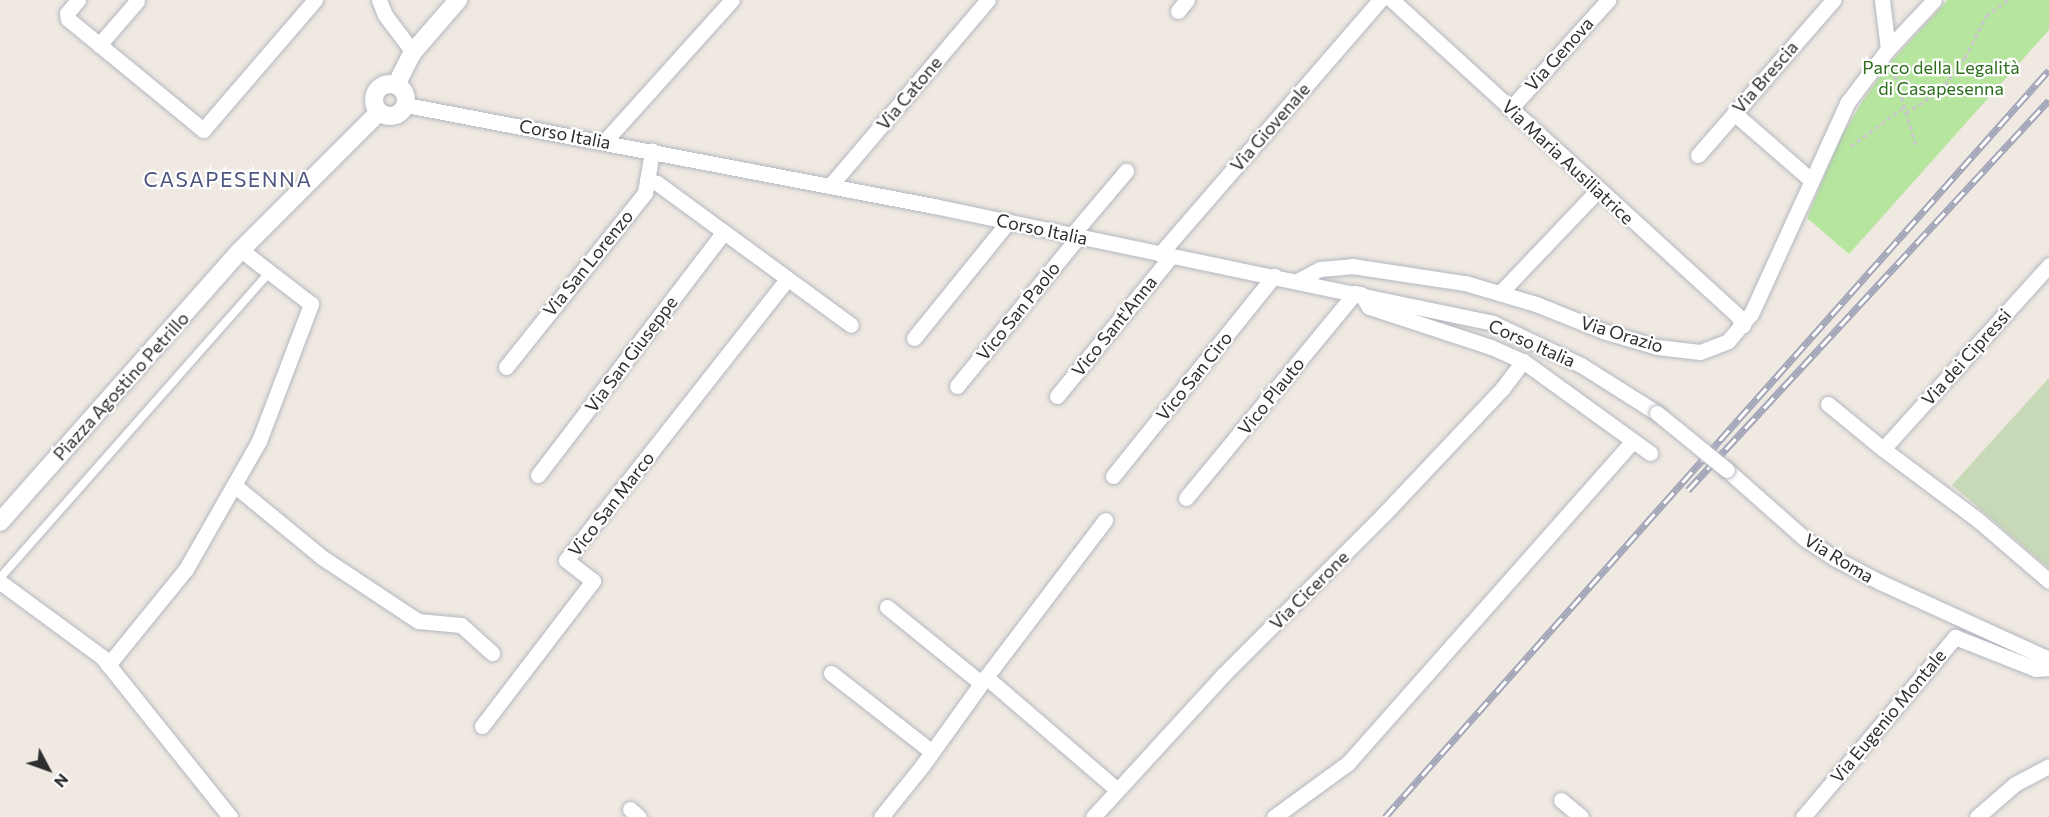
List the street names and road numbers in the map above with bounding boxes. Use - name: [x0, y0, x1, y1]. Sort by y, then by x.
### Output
- street label: Via Genova: [1520, 13, 1598, 95]
- street label: Via Brescia: [1728, 36, 1802, 118]
- street label: Via Catone: [872, 52, 946, 134]
- street label: Via Giovenale: [1226, 78, 1314, 176]
- street label: Via Maria Ausiliatrice: [1498, 95, 1638, 229]
- street label: Corso Italia: [517, 115, 613, 153]
- street label: Via San Lorenzo: [538, 205, 638, 321]
- street label: Corso Italia: [994, 209, 1090, 249]
- street label: Vico San Paolo: [972, 257, 1064, 365]
- street label: Vico Sant'Anna: [1067, 271, 1161, 381]
- street label: Via San Giuseppe: [580, 292, 682, 416]
- street label: Via dei Cipressi: [1917, 304, 2015, 410]
- street label: Piazza Agostino Petrillo: [49, 307, 193, 465]
- street label: Via Orazio: [1578, 311, 1666, 357]
- street label: Corso Italia: [1485, 314, 1579, 372]
- street label: Vico San Ciro: [1151, 327, 1237, 425]
- street label: Vico Plauto: [1233, 353, 1309, 439]
- street label: Vico San Marco: [563, 447, 659, 561]
- street label: Via Roma: [1800, 529, 1878, 587]
- street label: Via Cicerone: [1265, 546, 1353, 634]
- street label: Via Eugenio Montale: [1826, 645, 1950, 787]

